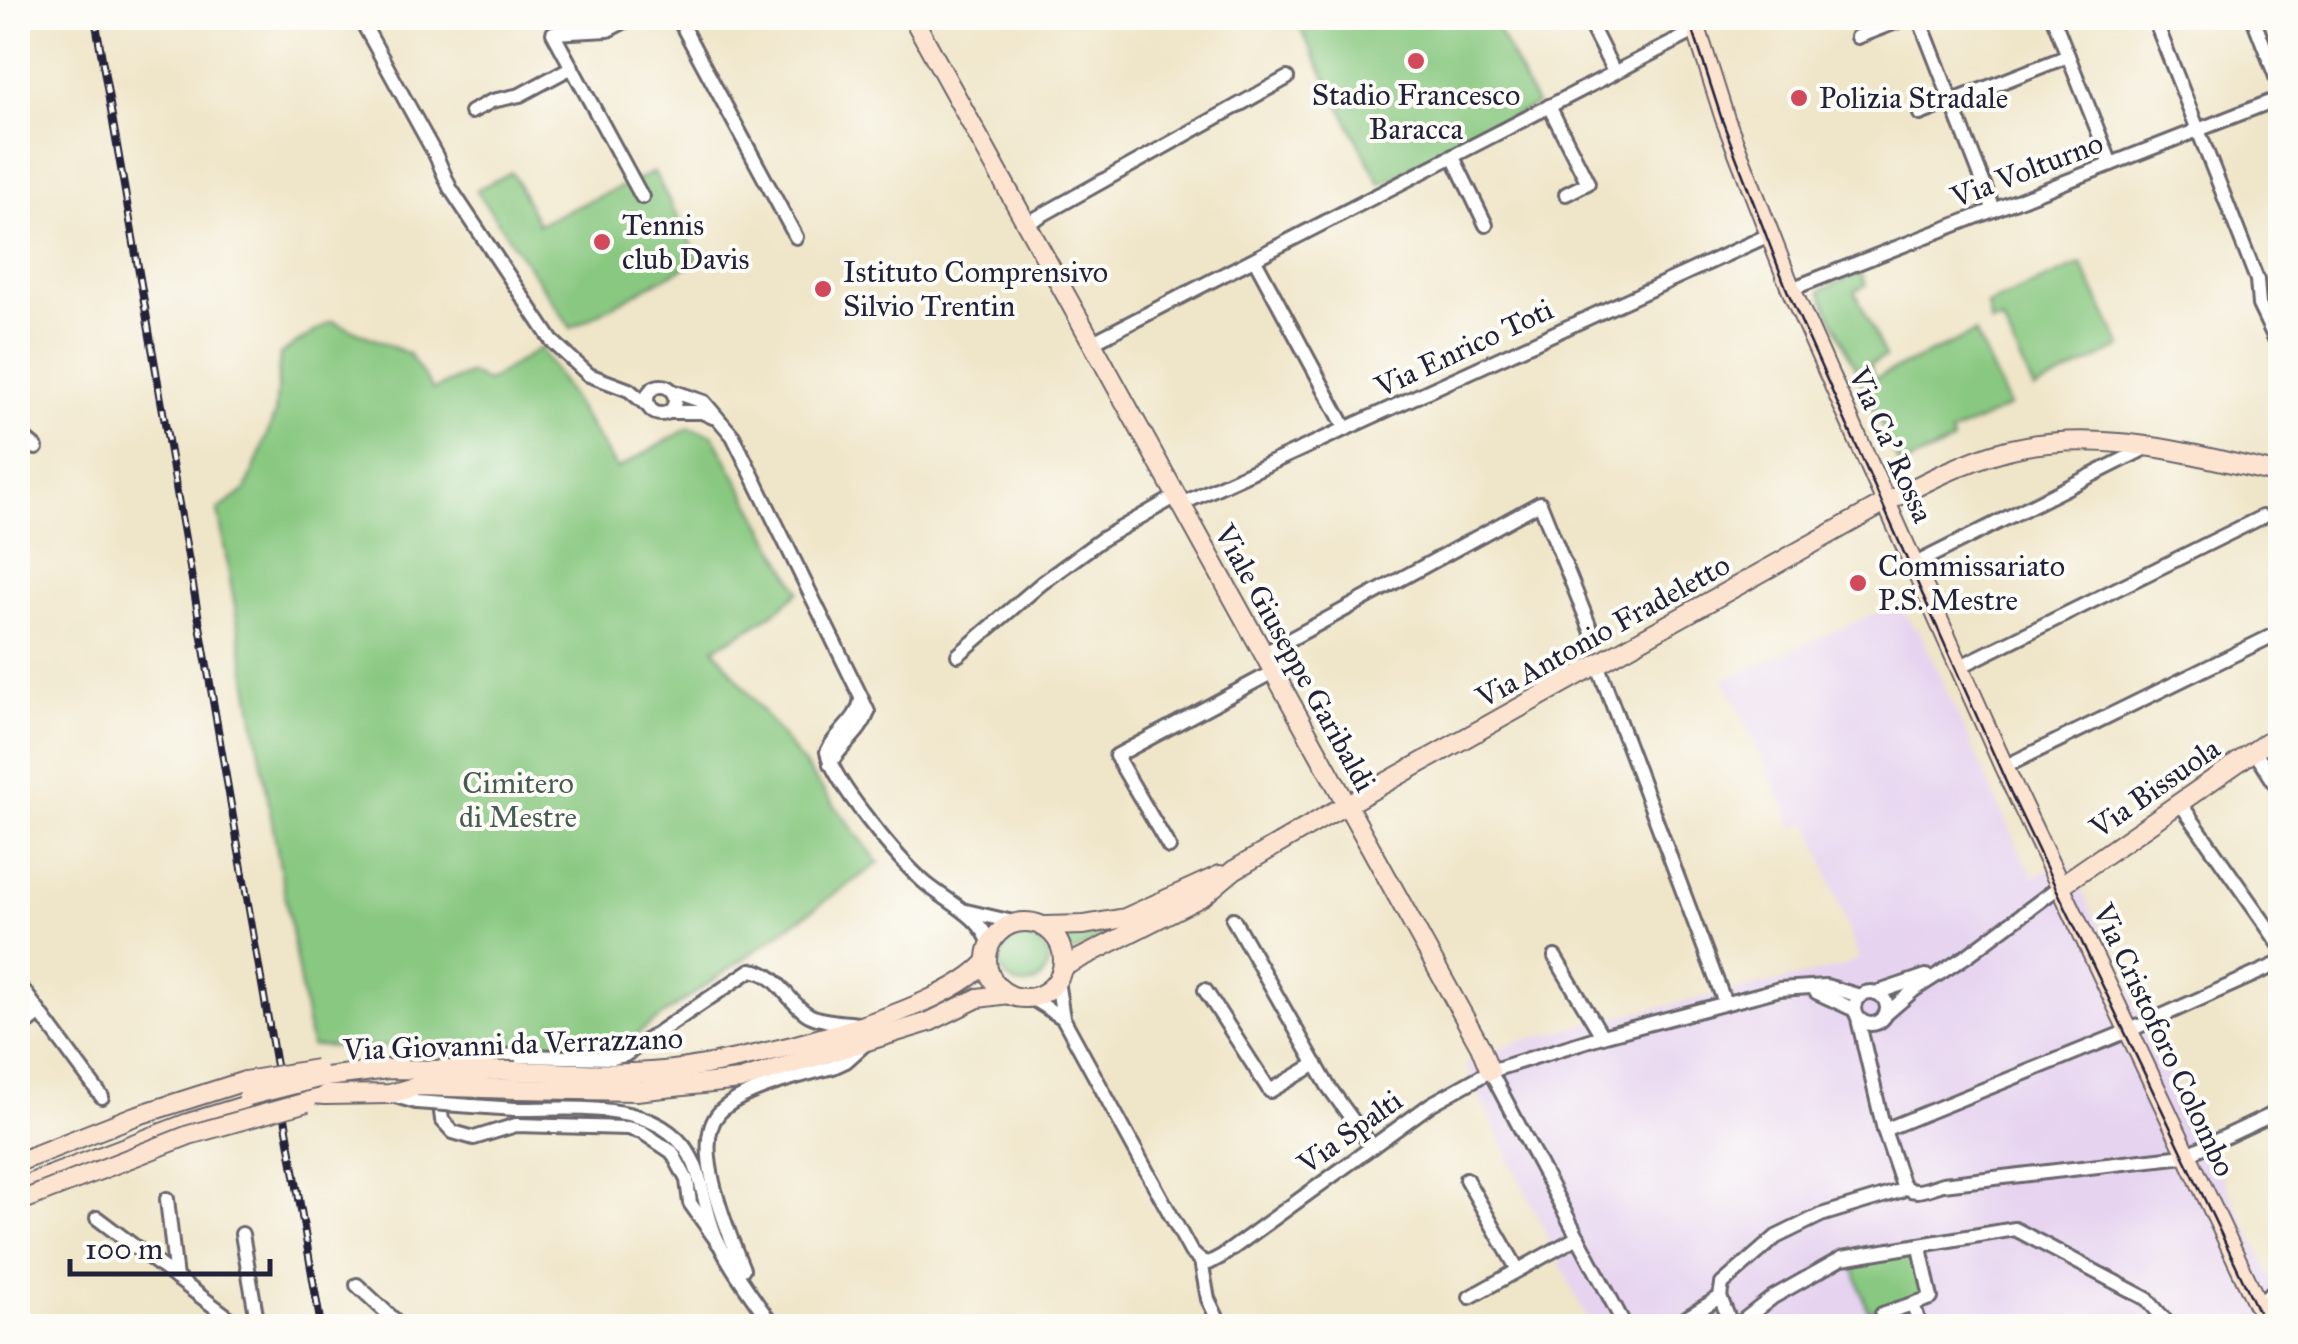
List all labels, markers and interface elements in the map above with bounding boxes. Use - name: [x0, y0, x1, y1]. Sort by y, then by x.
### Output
- marker: Stadio Francesco Baracca: [1405, 50, 1427, 72]
- place label: Stadio Francesco Baracca: [1312, 77, 1520, 147]
- place label: Polizia Stradale: [1819, 80, 2008, 116]
- marker: Polizia Stradale: [1788, 87, 1810, 109]
- street label: Via Volturno: [1945, 125, 2108, 216]
- place label: Tennis club Davis: [622, 207, 749, 277]
- marker: Tennis club Davis: [591, 231, 613, 253]
- place label: Istituto Comprensivo Silvio Trentin: [843, 254, 1108, 324]
- marker: Istituto Comprensivo Silvio Trentin: [812, 278, 834, 300]
- street label: Via Enrico Toti: [1368, 291, 1559, 405]
- street label: Via Ca' Rossa: [1840, 361, 1941, 528]
- street label: Viale Giuseppe Garibaldi: [1206, 517, 1383, 798]
- street label: Via Antonio Fradeletto: [1469, 546, 1736, 716]
- place label: Commissariato P.S. Mestre: [1878, 548, 2065, 618]
- marker: Commissariato P.S. Mestre: [1847, 572, 1869, 594]
- street label: Via Bissuola: [2082, 730, 2227, 846]
- park label: Cimitero di Mestre: [459, 765, 577, 835]
- street label: Via Cristoforo Colombo: [2085, 897, 2243, 1182]
- street label: Via Giovanni da Verrazzano: [341, 1020, 684, 1068]
- street label: Via Spalti: [1290, 1082, 1409, 1182]
- scale bar: [70, 1214, 270, 1276]
- text: 100 m: [85, 1231, 163, 1267]

